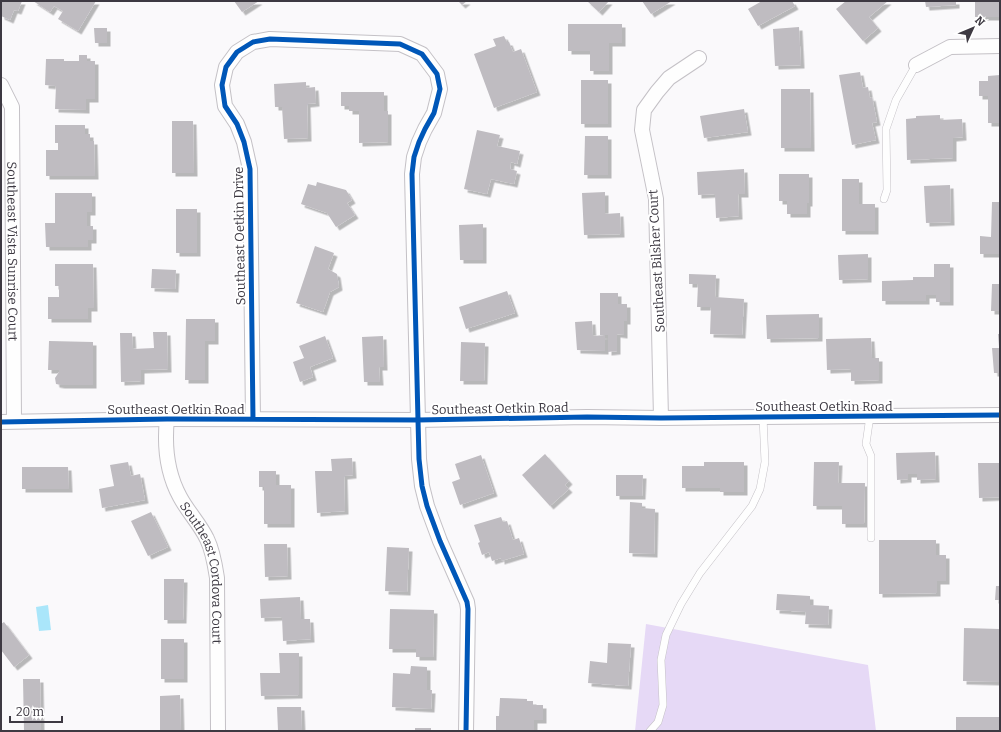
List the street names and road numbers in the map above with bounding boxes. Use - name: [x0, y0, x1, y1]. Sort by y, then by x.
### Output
- street label: Southeast Vista Sunrise Court: [4, 161, 20, 342]
- street label: Southeast Oetkin Drive: [231, 166, 248, 305]
- street label: Southeast Bilsher Court: [645, 189, 668, 333]
- street label: Southeast Oetkin Road: [755, 399, 893, 414]
- street label: Southeast Oetkin Road: [431, 400, 569, 417]
- street label: Southeast Oetkin Road: [107, 402, 245, 417]
- street label: Southeast Cordova Court: [177, 499, 224, 645]

